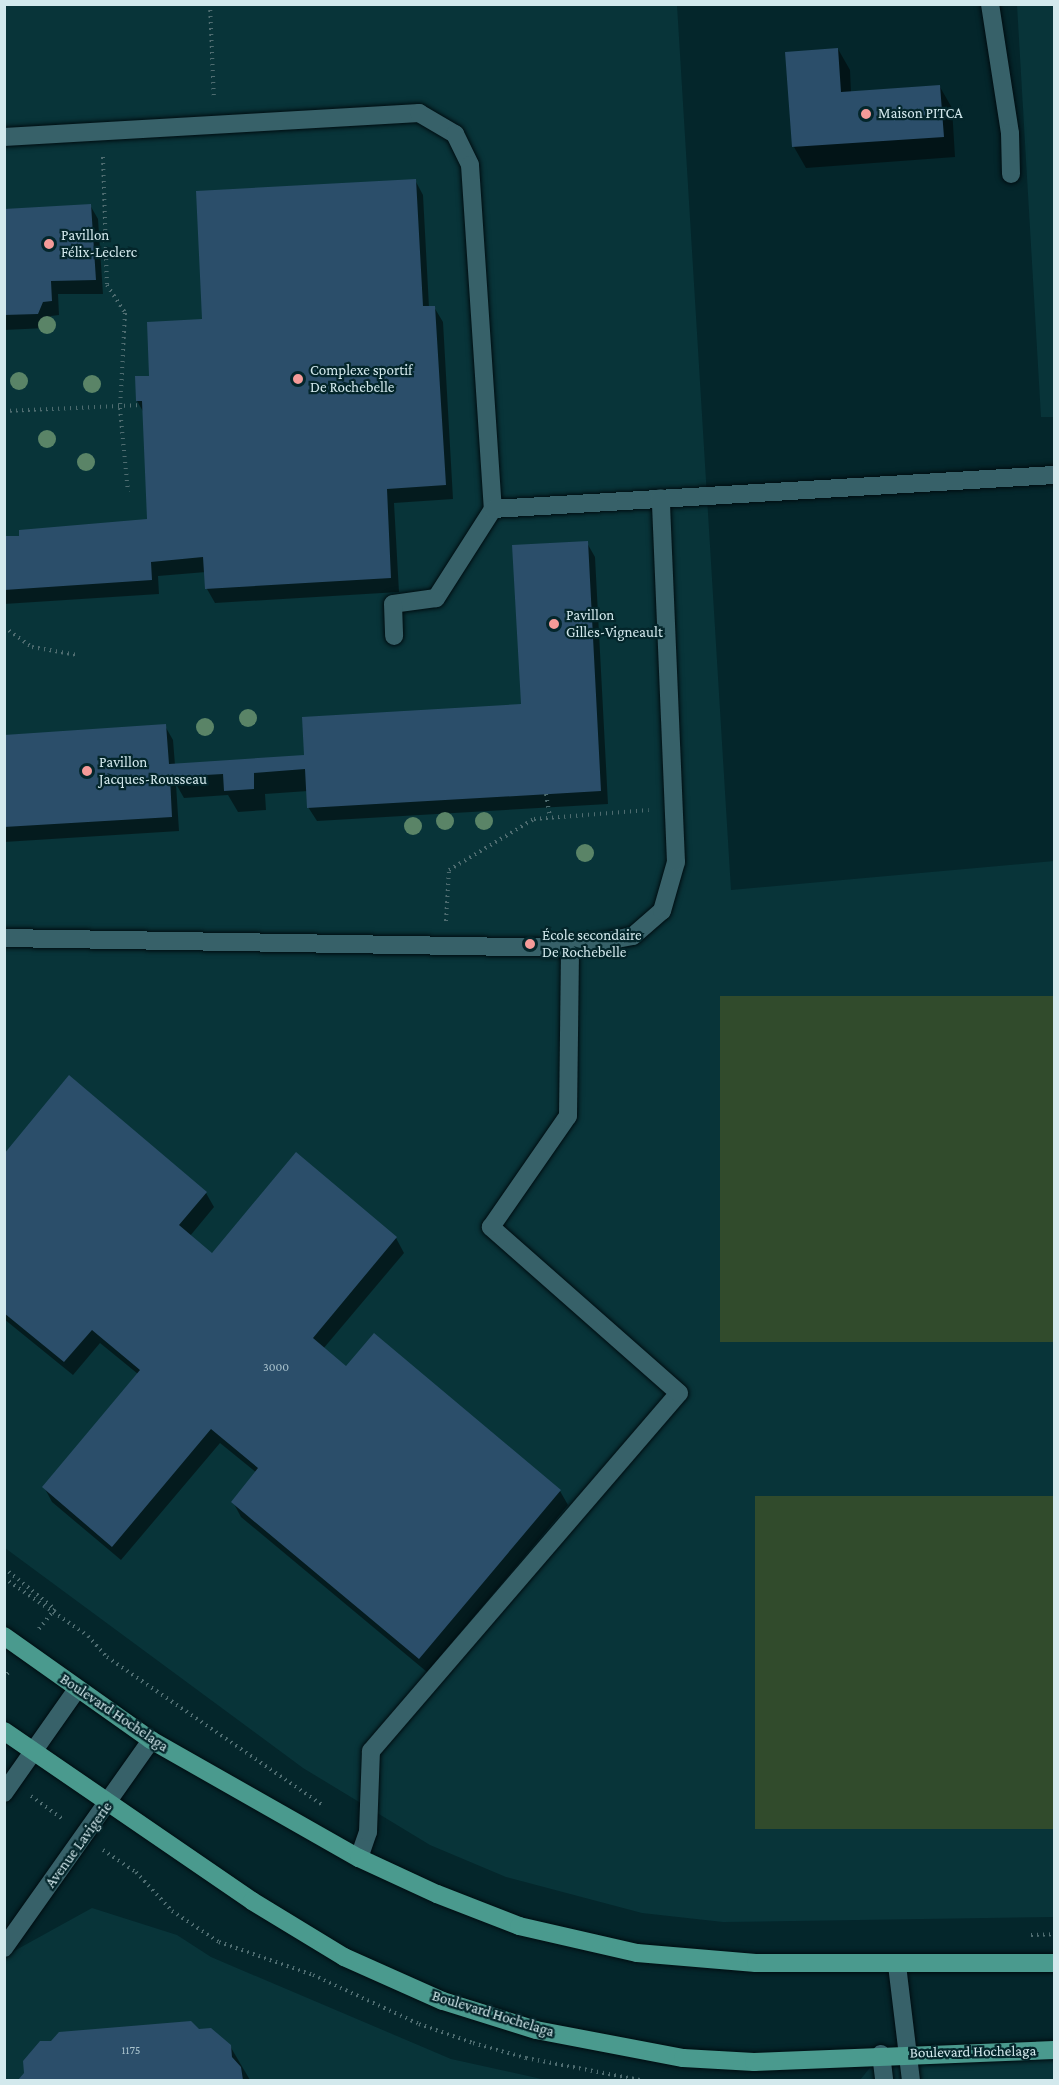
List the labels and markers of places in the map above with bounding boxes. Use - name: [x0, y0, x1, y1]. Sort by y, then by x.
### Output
- place label: Maison PITCA: [878, 105, 963, 123]
- marker: Maison PITCA: [859, 107, 873, 121]
- place label: Pavillon Félix-Leclerc: [61, 226, 137, 261]
- marker: Pavillon Félix-Leclerc: [42, 237, 56, 251]
- place label: Complexe sportif De Rochebelle: [310, 361, 413, 396]
- marker: Complexe sportif De Rochebelle: [291, 372, 305, 386]
- place label: Pavillon Gilles-Vigneault: [566, 606, 663, 641]
- marker: Pavillon Gilles-Vigneault: [547, 617, 561, 631]
- place label: Pavillon Jacques-Rousseau: [99, 753, 207, 788]
- marker: Pavillon Jacques-Rousseau: [80, 764, 94, 778]
- place label: École secondaire De Rochebelle: [542, 926, 642, 961]
- marker: École secondaire De Rochebelle: [523, 937, 537, 951]

